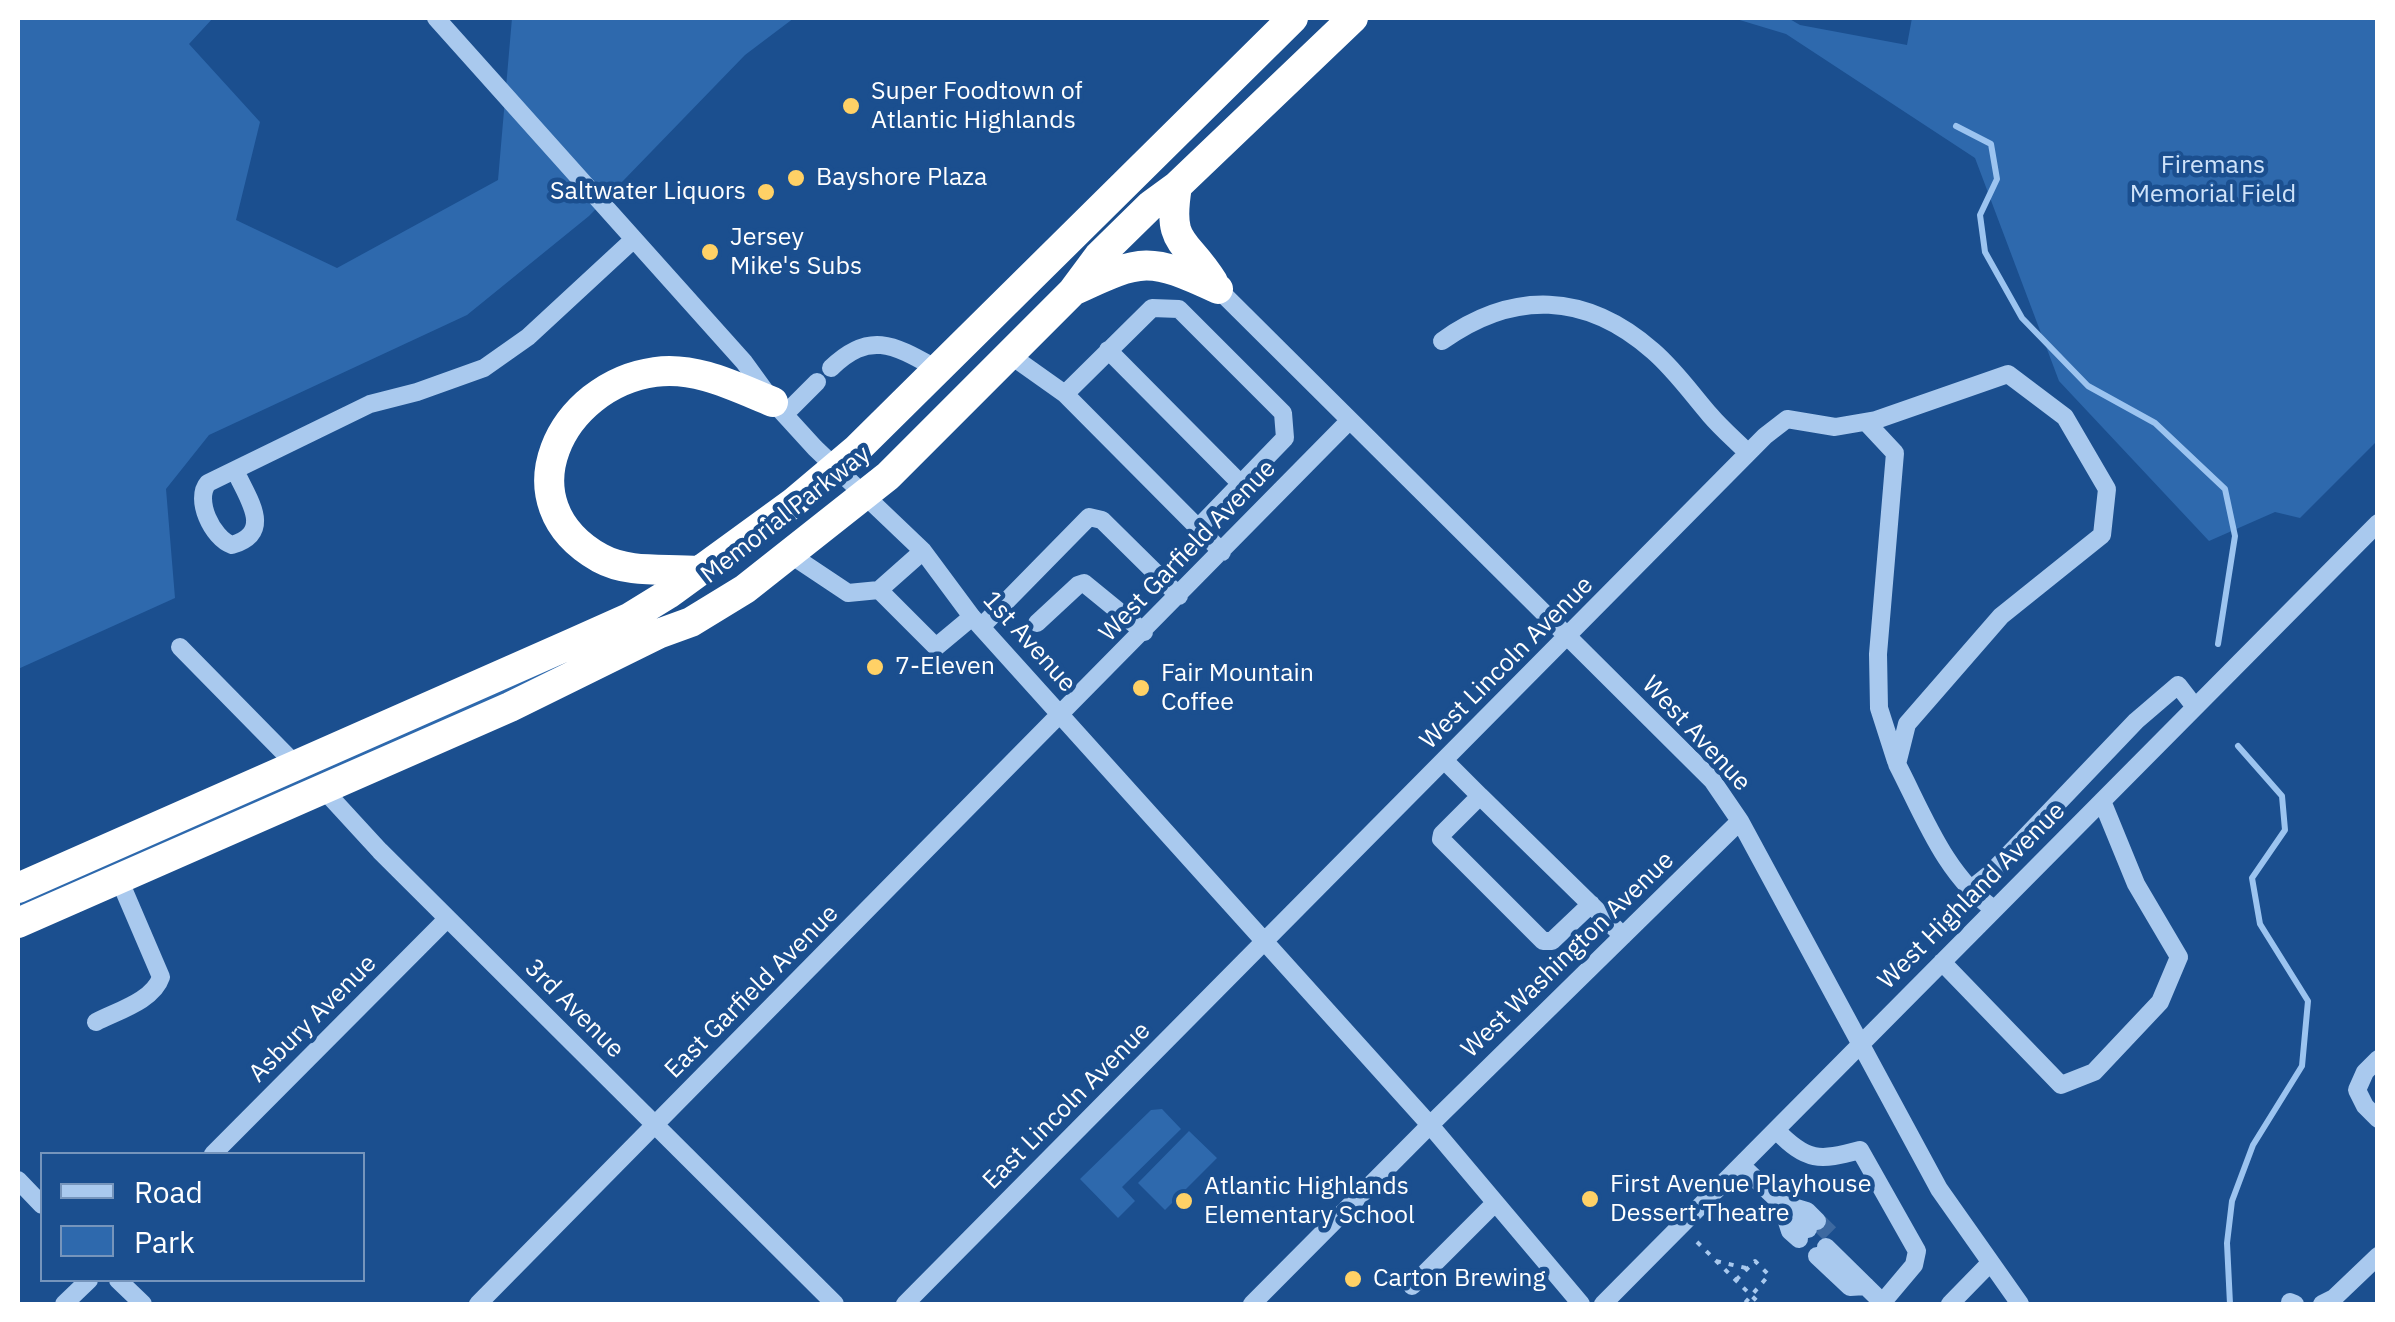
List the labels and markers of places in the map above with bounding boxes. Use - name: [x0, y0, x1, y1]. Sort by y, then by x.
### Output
- place label: Super Foodtown of Atlantic Highlands: [871, 77, 1083, 136]
- marker: Super Foodtown of Atlantic Highlands: [840, 95, 862, 117]
- place label: Bayshore Plaza: [816, 163, 987, 193]
- marker: Bayshore Plaza: [785, 167, 807, 189]
- place label: Saltwater Liquors: [550, 177, 746, 207]
- marker: Saltwater Liquors: [755, 181, 777, 203]
- place label: Jersey Mike's Subs: [730, 223, 862, 282]
- marker: Jersey Mike's Subs: [699, 241, 721, 263]
- place label: 7-Eleven: [895, 652, 995, 682]
- marker: 7-Eleven: [864, 656, 886, 678]
- place label: Fair Mountain Coffee: [1161, 659, 1314, 718]
- marker: Fair Mountain Coffee: [1130, 677, 1152, 699]
- place label: First Avenue Playhouse Dessert Theatre: [1610, 1170, 1871, 1229]
- place label: Atlantic Highlands Elementary School: [1204, 1172, 1415, 1231]
- marker: First Avenue Playhouse Dessert Theatre: [1579, 1188, 1601, 1210]
- marker: Atlantic Highlands Elementary School: [1173, 1190, 1195, 1212]
- place label: Carton Brewing: [1373, 1264, 1546, 1294]
- marker: Carton Brewing: [1342, 1268, 1364, 1290]

